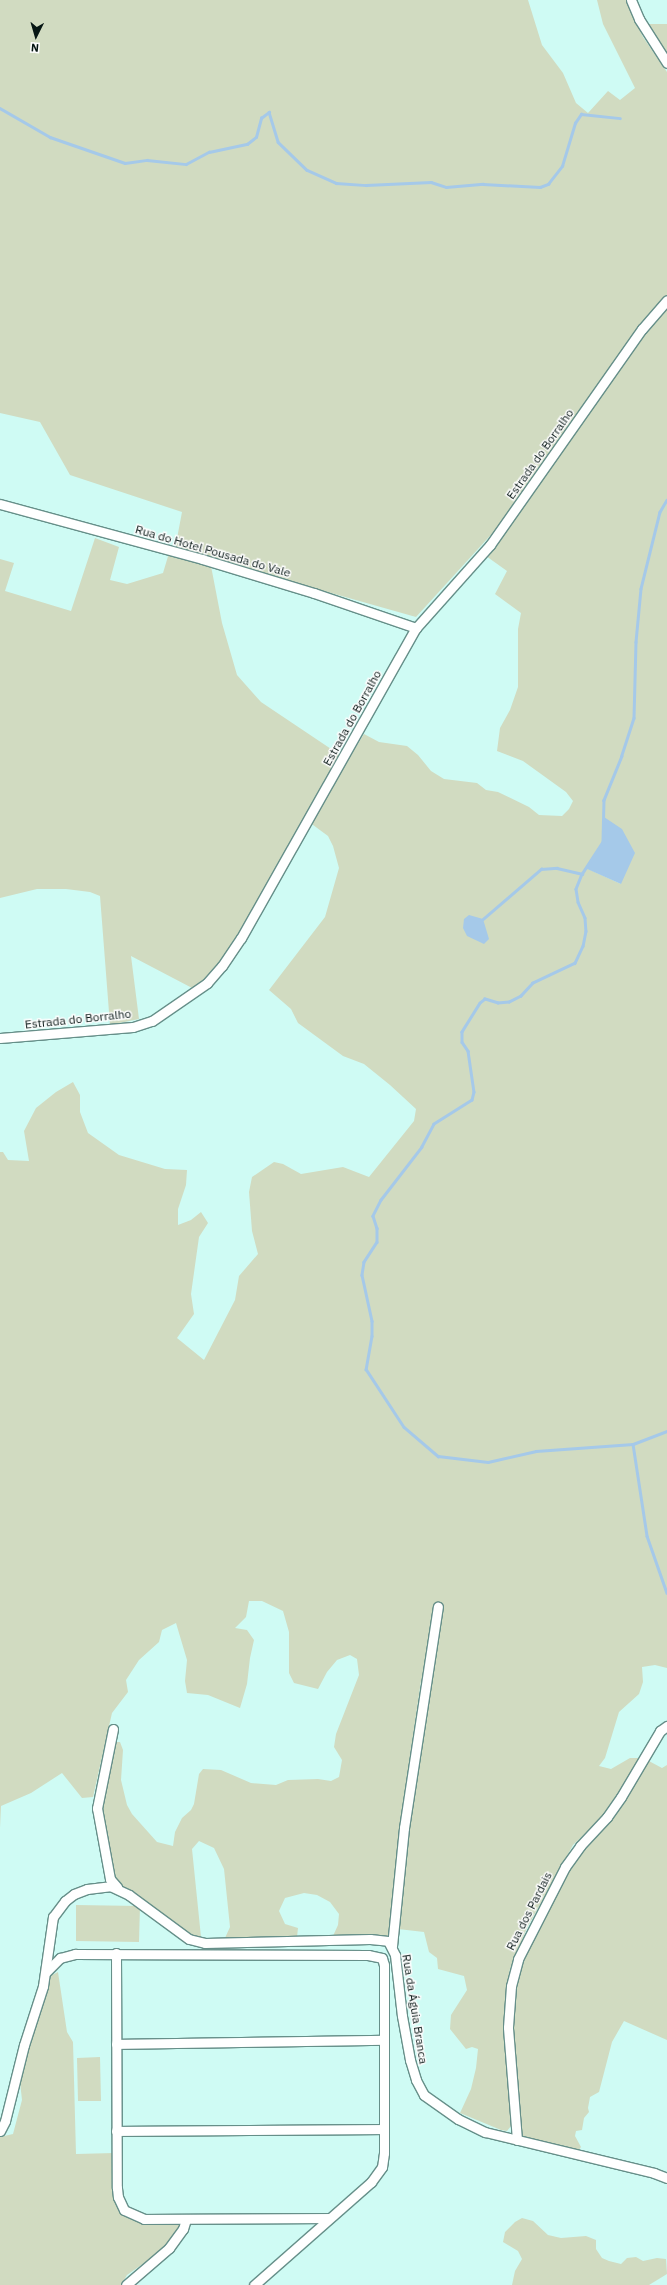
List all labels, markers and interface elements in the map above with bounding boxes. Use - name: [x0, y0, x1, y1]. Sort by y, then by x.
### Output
- north arrow: [16, 16, 56, 56]
- text: N: [30, 41, 40, 55]
- street label: Estrada do Borralho: [503, 406, 577, 502]
- street label: Rua do Hotel Pousada do Vale: [134, 522, 292, 580]
- street label: Estrada do Borralho: [320, 668, 384, 768]
- street label: Estrada do Borralho: [24, 1006, 132, 1032]
- street label: Rua dos Pardais: [503, 1869, 555, 1953]
- street label: Rua da Águia Branca: [399, 1953, 431, 2065]

